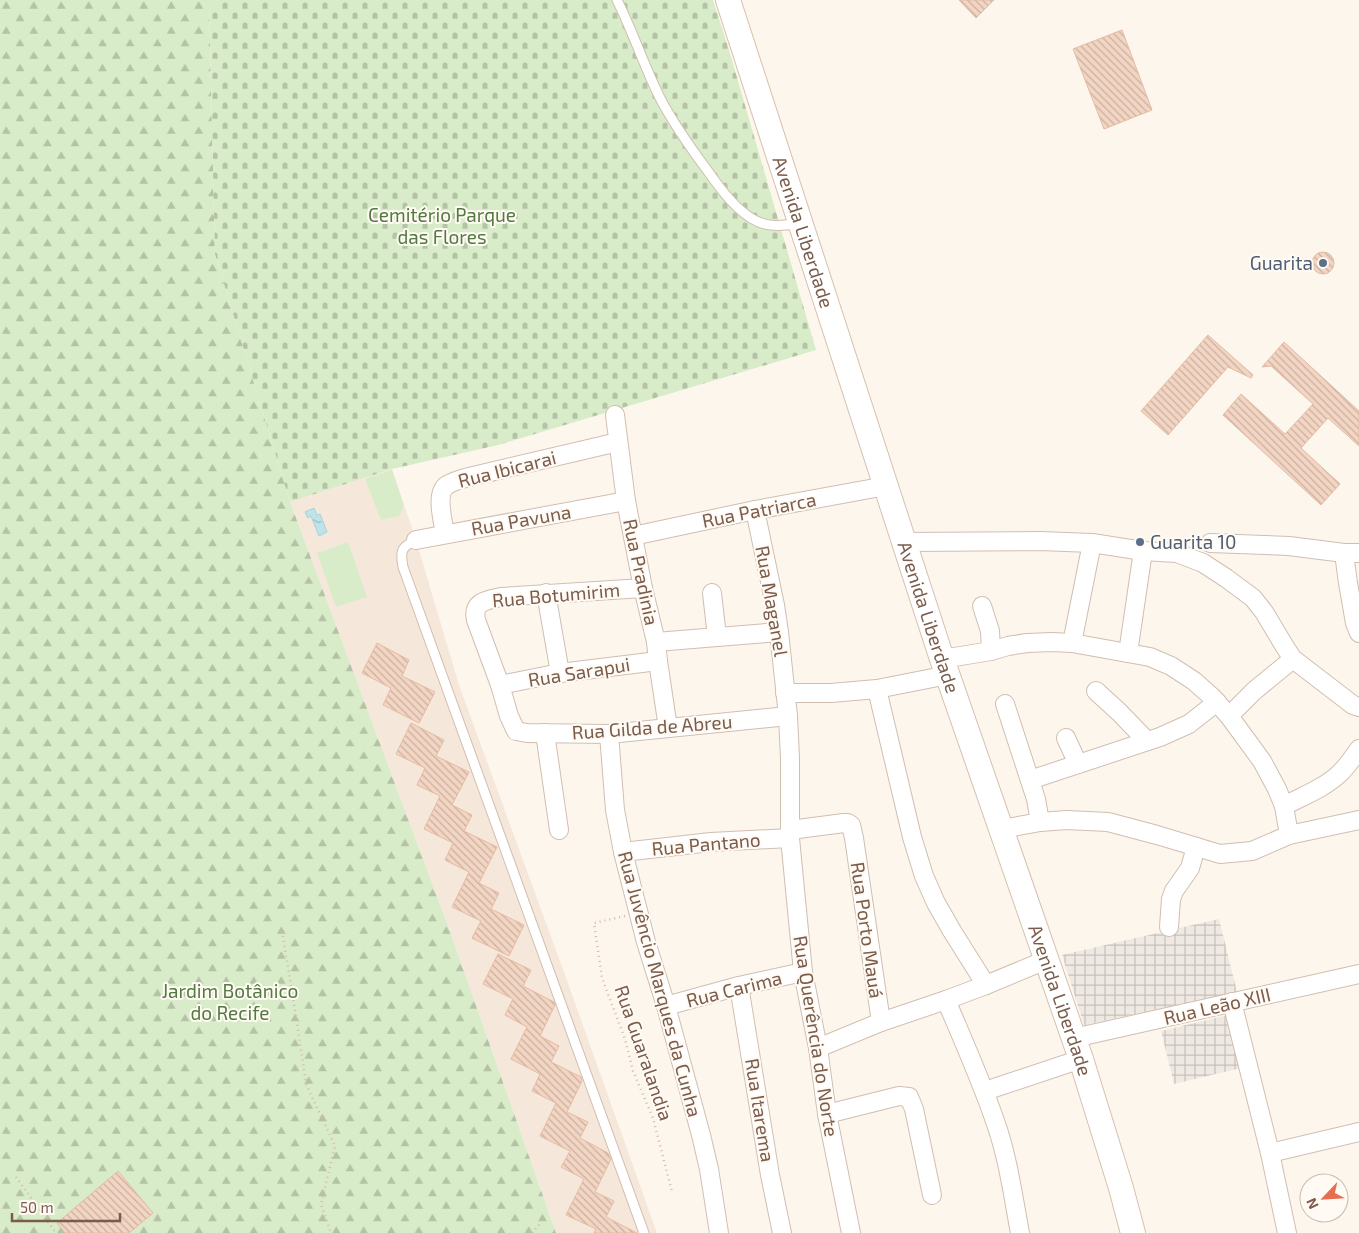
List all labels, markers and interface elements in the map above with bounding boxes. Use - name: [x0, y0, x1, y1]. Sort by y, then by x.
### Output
- street label: Avenida Liberdade: [768, 153, 839, 311]
- park label: Cemitério Parque das Flores: [368, 203, 516, 248]
- place label: Guarita: [1250, 251, 1313, 274]
- marker: Guarita: [1317, 257, 1329, 269]
- street label: Rua Ibicarai: [455, 445, 558, 492]
- street label: Rua Patriarca: [700, 487, 818, 532]
- street label: Rua Pavuna: [469, 499, 573, 540]
- street label: Rua Pradinia: [619, 517, 664, 627]
- place label: Guarita 10: [1150, 530, 1236, 553]
- marker: Guarita 10: [1134, 536, 1146, 548]
- street label: Avenida Liberdade: [894, 538, 965, 696]
- street label: Rua Maganel: [751, 544, 794, 658]
- street label: Rua Botumirim: [491, 577, 621, 612]
- street label: Rua Sarapui: [526, 652, 632, 691]
- street label: Rua Gilda de Abreu: [571, 709, 733, 744]
- street label: Rua Pantano: [650, 827, 761, 860]
- street label: Rua Juvêncio Marques da Cunha: [614, 848, 707, 1119]
- street label: Rua Porto Mauá: [847, 860, 888, 1000]
- street label: Avenida Liberdade: [1024, 921, 1097, 1078]
- street label: Rua Querência do Norte: [789, 934, 844, 1138]
- street label: Rua Carima: [684, 966, 784, 1012]
- park label: Jardim Botânico do Recife: [162, 979, 298, 1024]
- street label: Rua Guaralandia: [611, 982, 678, 1124]
- street label: Rua Leão XIII: [1161, 982, 1273, 1029]
- street label: Rua Itarema: [741, 1056, 780, 1163]
- north arrow: [1299, 1173, 1349, 1223]
- scale bar: [12, 1190, 120, 1222]
- text: N: [1302, 1196, 1322, 1212]
- text: 50 m: [20, 1198, 54, 1216]

